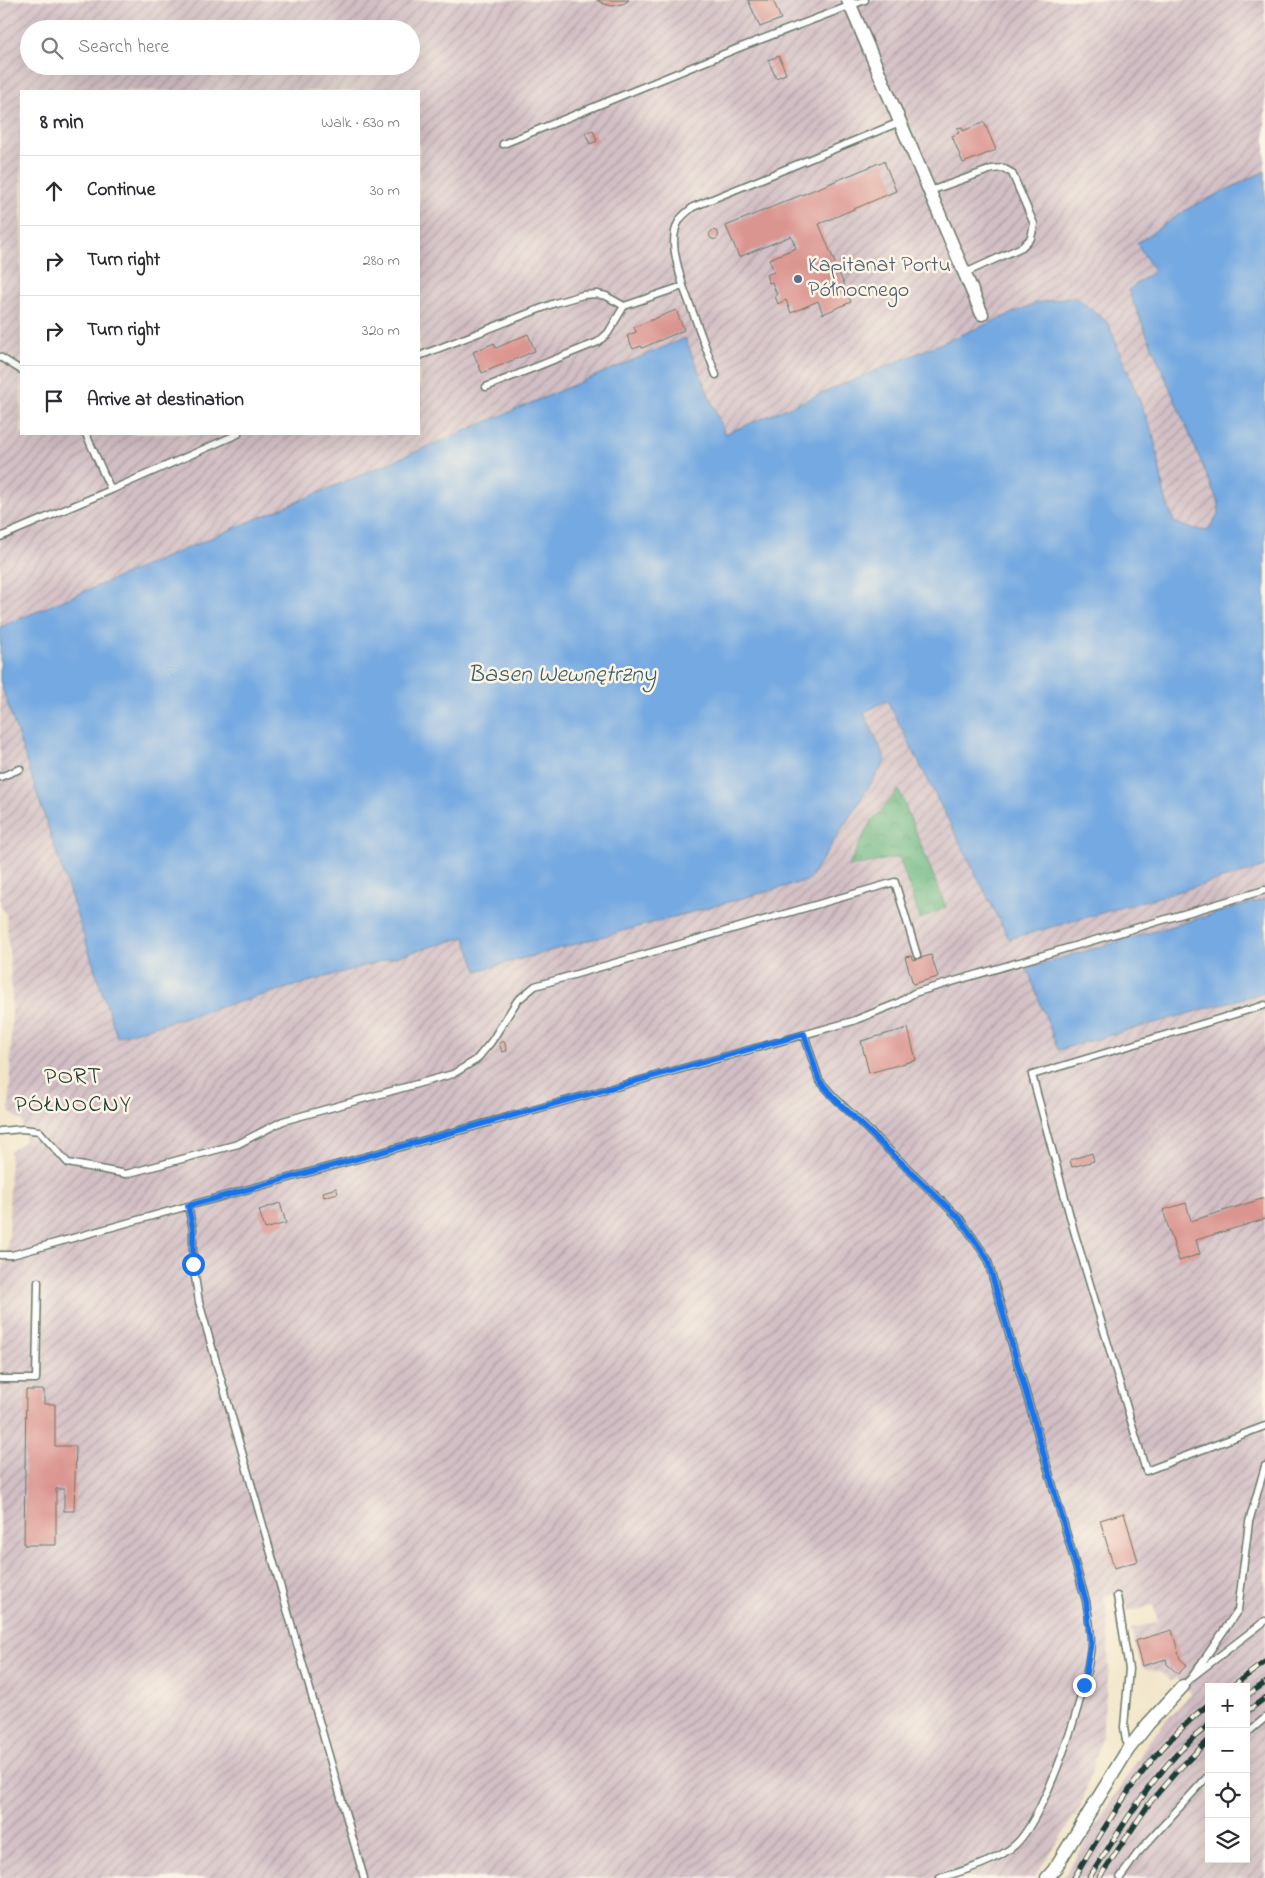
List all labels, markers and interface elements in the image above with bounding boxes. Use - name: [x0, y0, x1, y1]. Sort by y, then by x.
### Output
- search box: [20, 20, 420, 75]
- icon: search: [38, 34, 66, 62]
- text: Search here: [78, 34, 169, 61]
- text: 8 min: [40, 108, 84, 138]
- text: Walk · 630 m: [321, 111, 400, 135]
- icon: ahead: [40, 177, 68, 205]
- text: Continue: [87, 177, 155, 204]
- text: 30 m: [370, 179, 400, 203]
- icon: right: [40, 247, 68, 275]
- text: Turn right: [87, 247, 160, 274]
- text: 280 m: [363, 249, 400, 273]
- place label: Kapitanat Portu Północnego: [808, 250, 951, 308]
- marker: Kapitanat Portu Północnego: [792, 273, 804, 285]
- icon: right: [40, 317, 68, 345]
- text: Turn right: [87, 317, 160, 344]
- text: 320 m: [362, 319, 400, 343]
- icon: arrive: [40, 387, 68, 415]
- text: Arrive at destination: [87, 387, 244, 414]
- water label: Basen Wewnętrzny: [468, 658, 657, 693]
- district label: PORT PÓŁNOCNY: [14, 1060, 132, 1123]
- route start: [182, 1253, 205, 1276]
- route end: [1073, 1674, 1096, 1697]
- map controls: [1205, 1683, 1250, 1863]
- button: +: [1205, 1683, 1250, 1728]
- button: −: [1205, 1728, 1250, 1773]
- button: locate: [1205, 1773, 1250, 1818]
- button: layers: [1205, 1818, 1250, 1863]

